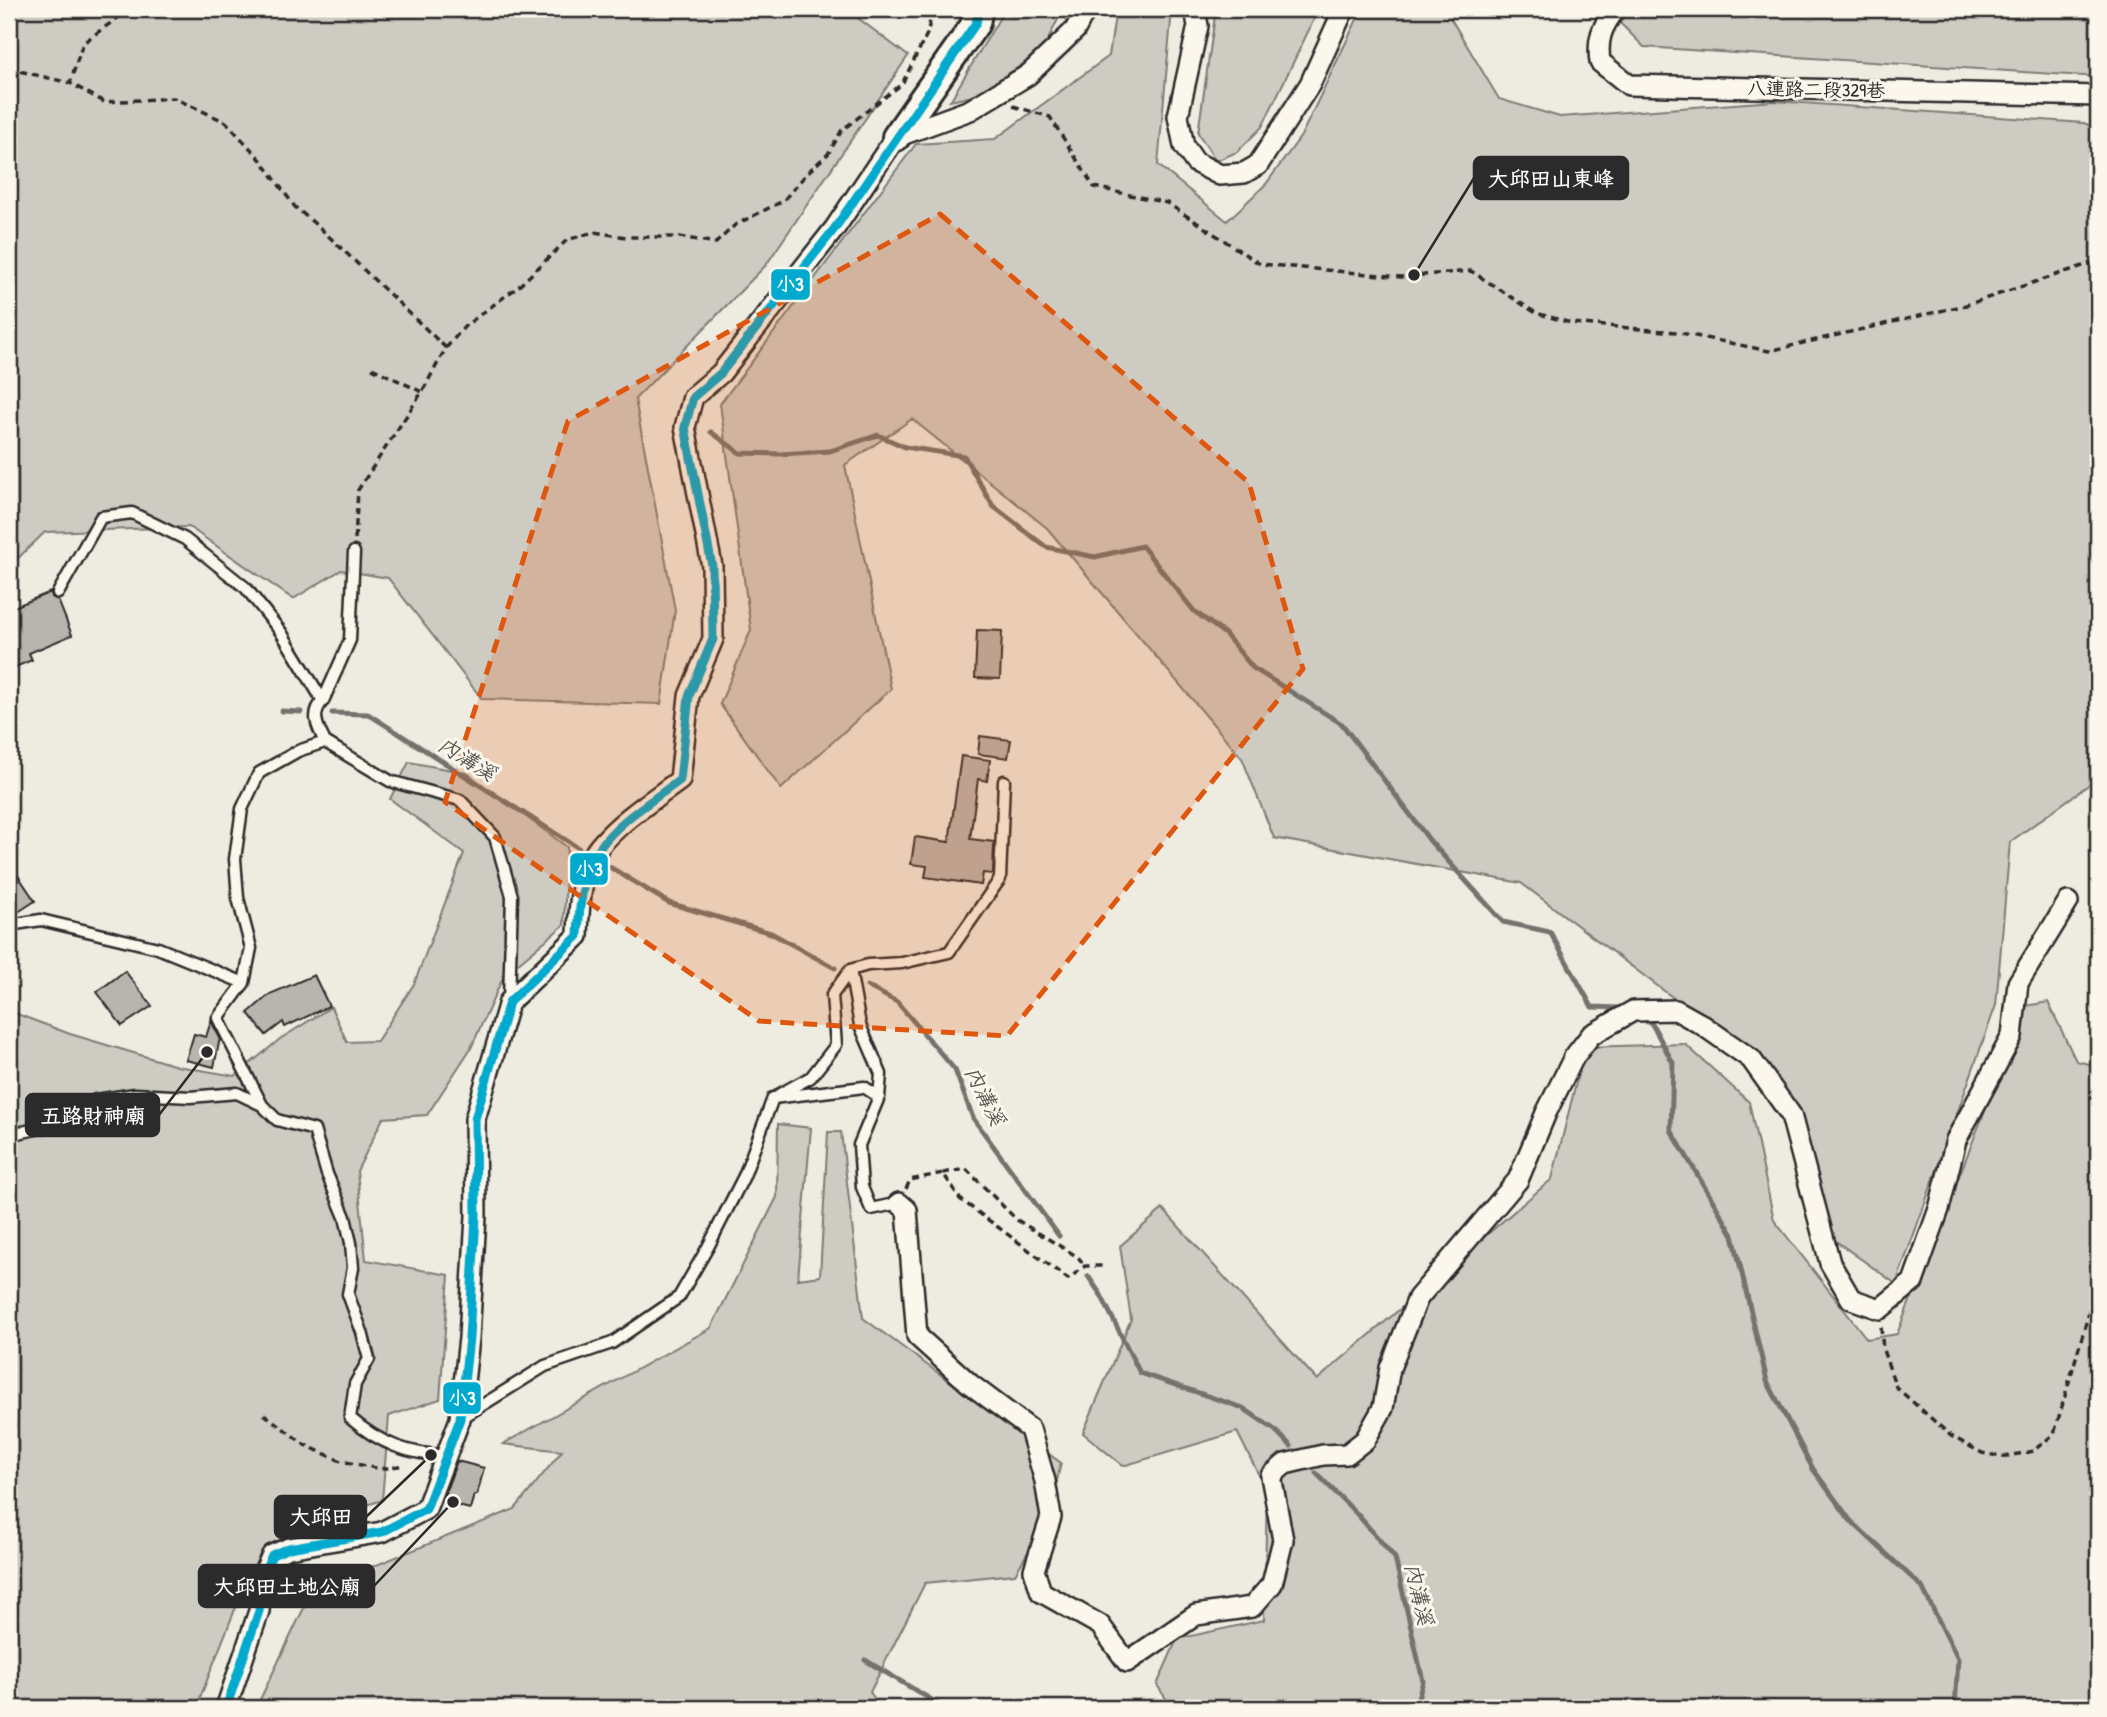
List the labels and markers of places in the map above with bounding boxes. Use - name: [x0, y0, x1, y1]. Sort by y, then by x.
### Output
- callout: 大邱田山東峰: [1474, 157, 1628, 199]
- callout: 五路財神廟: [26, 1094, 159, 1136]
- callout: 大邱田: [275, 1496, 366, 1538]
- callout: 大邱田土地公廟: [199, 1565, 374, 1607]

